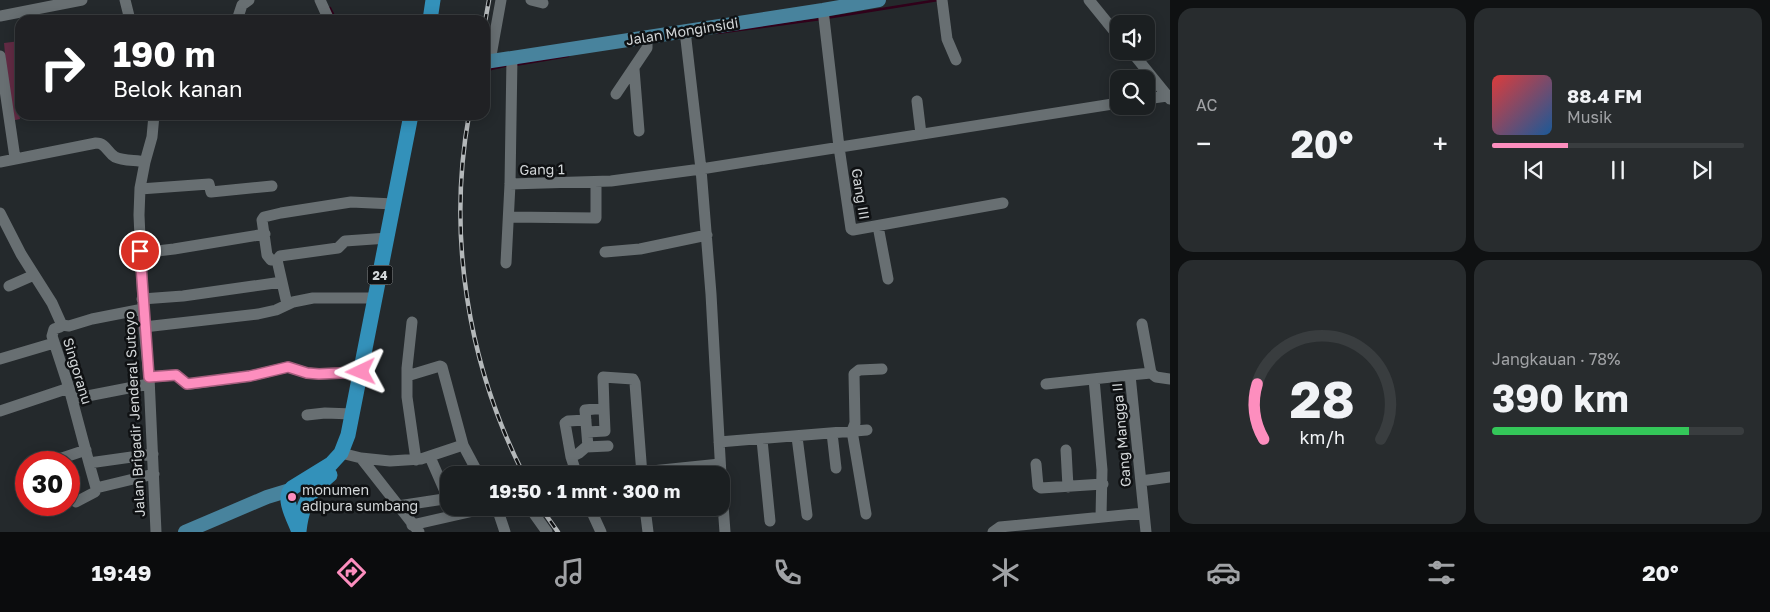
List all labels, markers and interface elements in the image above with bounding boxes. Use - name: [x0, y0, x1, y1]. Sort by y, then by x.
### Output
- street label: Jalan Monginsidi: [624, 14, 740, 48]
- map controls: [1110, 15, 1155, 115]
- button: sound: [1110, 15, 1155, 60]
- text: 190 m: [113, 33, 215, 75]
- icon: right: [30, 35, 95, 100]
- button: search: [1110, 70, 1155, 115]
- text: Belok kanan: [113, 75, 243, 102]
- text: 88.4 FM: [1567, 84, 1642, 107]
- text: AC: [1196, 95, 1217, 115]
- text: Musik: [1567, 107, 1612, 127]
- text: 20°: [1291, 121, 1353, 166]
- text: −: [1196, 127, 1211, 160]
- text: +: [1433, 127, 1448, 160]
- icon: previous: [1520, 156, 1548, 184]
- icon: pause: [1604, 156, 1632, 184]
- icon: next: [1688, 156, 1716, 184]
- street label: Gang 1: [519, 160, 565, 178]
- street label: Gang III: [849, 167, 873, 221]
- pin: [119, 230, 161, 272]
- icon: arrive: [126, 237, 154, 265]
- road number: 24: [368, 266, 392, 284]
- street label: Jalan Brigadir Jenderal Sutoyo: [120, 311, 148, 517]
- street label: Singoranu: [60, 336, 96, 406]
- position arrow: [334, 345, 386, 397]
- text: Jangkauan · 78%: [1492, 349, 1621, 369]
- text: 28: [1289, 367, 1355, 429]
- text: 390 km: [1492, 375, 1629, 420]
- street label: Gang Mangga II: [1108, 382, 1134, 488]
- text: km/h: [1299, 426, 1345, 448]
- speed limit sign: 30: [15, 451, 80, 516]
- text: 19:50 · 1 mnt · 300 m: [490, 479, 680, 502]
- place label: monumen adipura sumbang: [302, 481, 418, 514]
- marker: monumen adipura sumbang: [286, 491, 298, 503]
- icon: directions: [334, 555, 369, 590]
- icon: music: [552, 555, 587, 590]
- icon: phone: [770, 555, 805, 590]
- icon: climate: [988, 555, 1023, 590]
- icon: car: [1206, 555, 1241, 590]
- icon: filters: [1424, 555, 1459, 590]
- text: 19:49: [91, 559, 152, 586]
- text: 20°: [1642, 559, 1679, 586]

